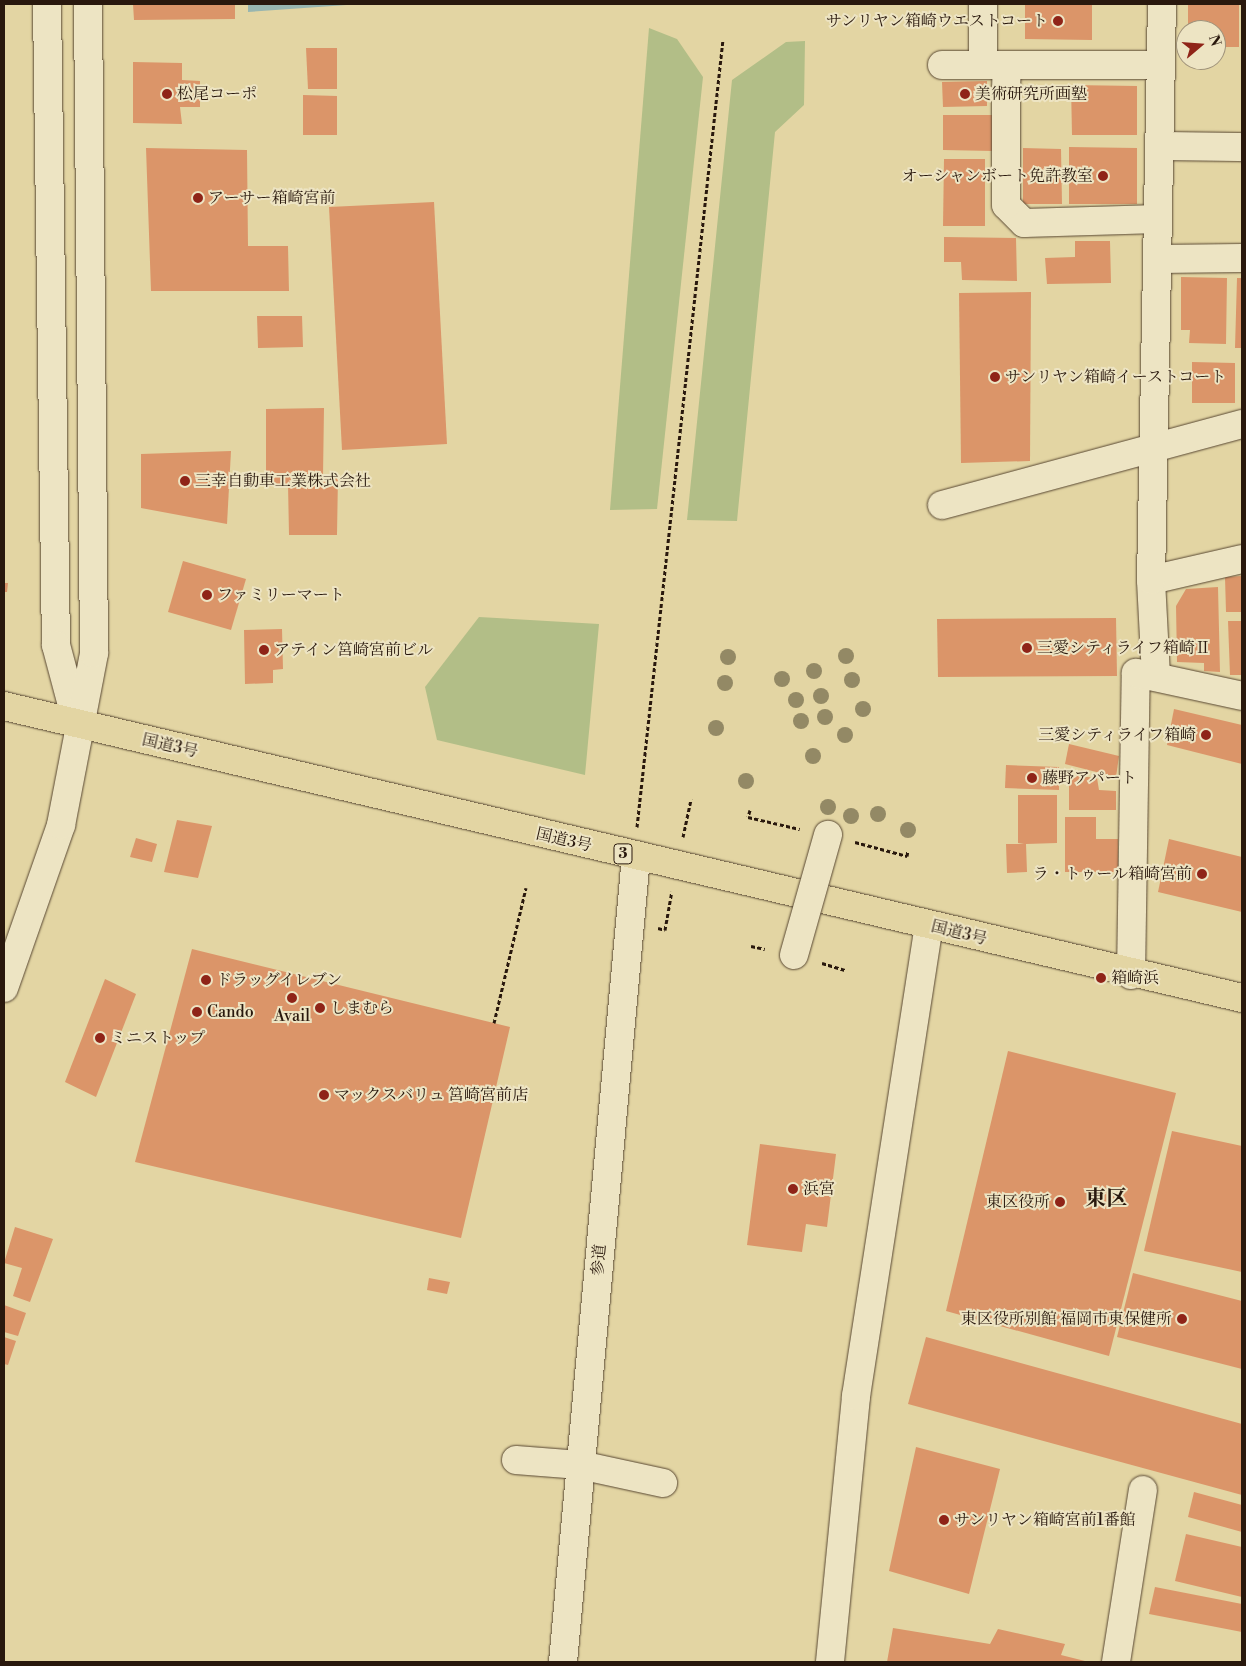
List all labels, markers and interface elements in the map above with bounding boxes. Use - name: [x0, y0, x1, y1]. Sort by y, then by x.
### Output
- place label: サンリヤン箱崎ウエストコート: [824, 11, 1048, 31]
- marker: サンリヤン箱崎ウエストコート: [1052, 15, 1064, 27]
- north arrow: [1176, 20, 1226, 70]
- text: N: [1204, 33, 1225, 49]
- place label: 松尾コーポ: [177, 84, 257, 104]
- place label: 美術研究所画塾: [975, 84, 1087, 104]
- marker: 松尾コーポ: [161, 88, 173, 100]
- marker: 美術研究所画塾: [959, 88, 971, 100]
- place label: オーシャンボート免許教室: [901, 166, 1093, 186]
- marker: オーシャンボート免許教室: [1097, 170, 1109, 182]
- place label: アーサー箱崎宮前: [208, 188, 336, 208]
- marker: アーサー箱崎宮前: [192, 192, 204, 204]
- place label: サンリヤン箱崎イーストコート: [1005, 367, 1229, 387]
- marker: サンリヤン箱崎イーストコート: [989, 371, 1001, 383]
- place label: 三幸自動車工業株式会社: [195, 471, 371, 491]
- marker: 三幸自動車工業株式会社: [179, 475, 191, 487]
- place label: ファミリーマート: [217, 585, 345, 605]
- marker: ファミリーマート: [201, 589, 213, 601]
- place label: 三愛シティライフ箱崎Ⅱ: [1037, 638, 1213, 658]
- place label: アテイン筥崎宮前ビル: [274, 640, 434, 660]
- marker: 三愛シティライフ箱崎Ⅱ: [1021, 642, 1033, 654]
- marker: アテイン筥崎宮前ビル: [258, 644, 270, 656]
- place label: 三愛シティライフ箱崎: [1036, 725, 1196, 745]
- marker: 三愛シティライフ箱崎: [1200, 729, 1212, 741]
- street label: 国道3号: [140, 730, 200, 762]
- place label: 藤野アパート: [1042, 768, 1138, 788]
- marker: 藤野アパート: [1026, 772, 1038, 784]
- street label: 国道3号: [534, 824, 594, 856]
- road number: 3: [613, 842, 633, 866]
- place label: ラ・トゥール箱崎宮前: [1032, 864, 1192, 884]
- marker: ラ・トゥール箱崎宮前: [1196, 868, 1208, 880]
- street label: 国道3号: [929, 917, 989, 949]
- place label: 箱崎浜: [1111, 968, 1159, 988]
- place label: ドラッグイレブン: [216, 970, 344, 990]
- marker: 箱崎浜: [1095, 972, 1107, 984]
- marker: ドラッグイレブン: [200, 974, 212, 986]
- marker: Avail: [286, 992, 298, 1004]
- place label: しまむら: [330, 998, 394, 1018]
- place label: Cando: [207, 1002, 254, 1022]
- marker: しまむら: [314, 1002, 326, 1014]
- marker: Cando: [191, 1006, 203, 1018]
- place label: Avail: [274, 1006, 310, 1026]
- place label: ミニストップ: [110, 1028, 206, 1048]
- marker: ミニストップ: [94, 1032, 106, 1044]
- place label: マックスバリュ 筥崎宮前店: [334, 1085, 529, 1105]
- marker: マックスバリュ 筥崎宮前店: [318, 1089, 330, 1101]
- place label: 浜宮: [803, 1179, 835, 1199]
- marker: 浜宮: [787, 1183, 799, 1195]
- district label: 東区: [1085, 1186, 1127, 1212]
- place label: 東区役所: [986, 1192, 1050, 1212]
- marker: 東区役所: [1054, 1196, 1066, 1208]
- street label: 参道: [588, 1243, 610, 1277]
- place label: 東区役所別館 福岡市東保健所: [961, 1309, 1172, 1329]
- marker: 東区役所別館 福岡市東保健所: [1176, 1313, 1188, 1325]
- place label: サンリヤン箱崎宮前1番館: [954, 1510, 1137, 1530]
- marker: サンリヤン箱崎宮前1番館: [938, 1514, 950, 1526]

